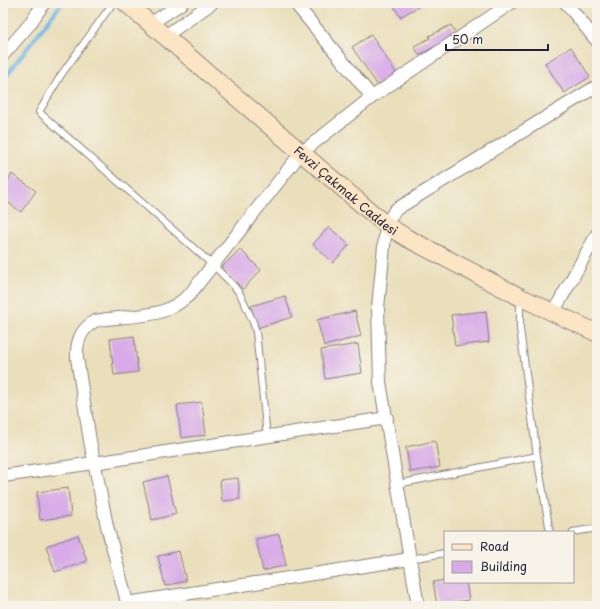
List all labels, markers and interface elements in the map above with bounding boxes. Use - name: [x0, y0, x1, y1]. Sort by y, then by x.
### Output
- scale bar: [446, 26, 548, 52]
- text: 50 m: [452, 30, 483, 48]
- street label: Fevzi Çakmak Caddesi: [290, 141, 401, 239]
- legend: [444, 531, 574, 583]
- text: Road: [480, 537, 509, 555]
- text: Building: [480, 557, 527, 575]

